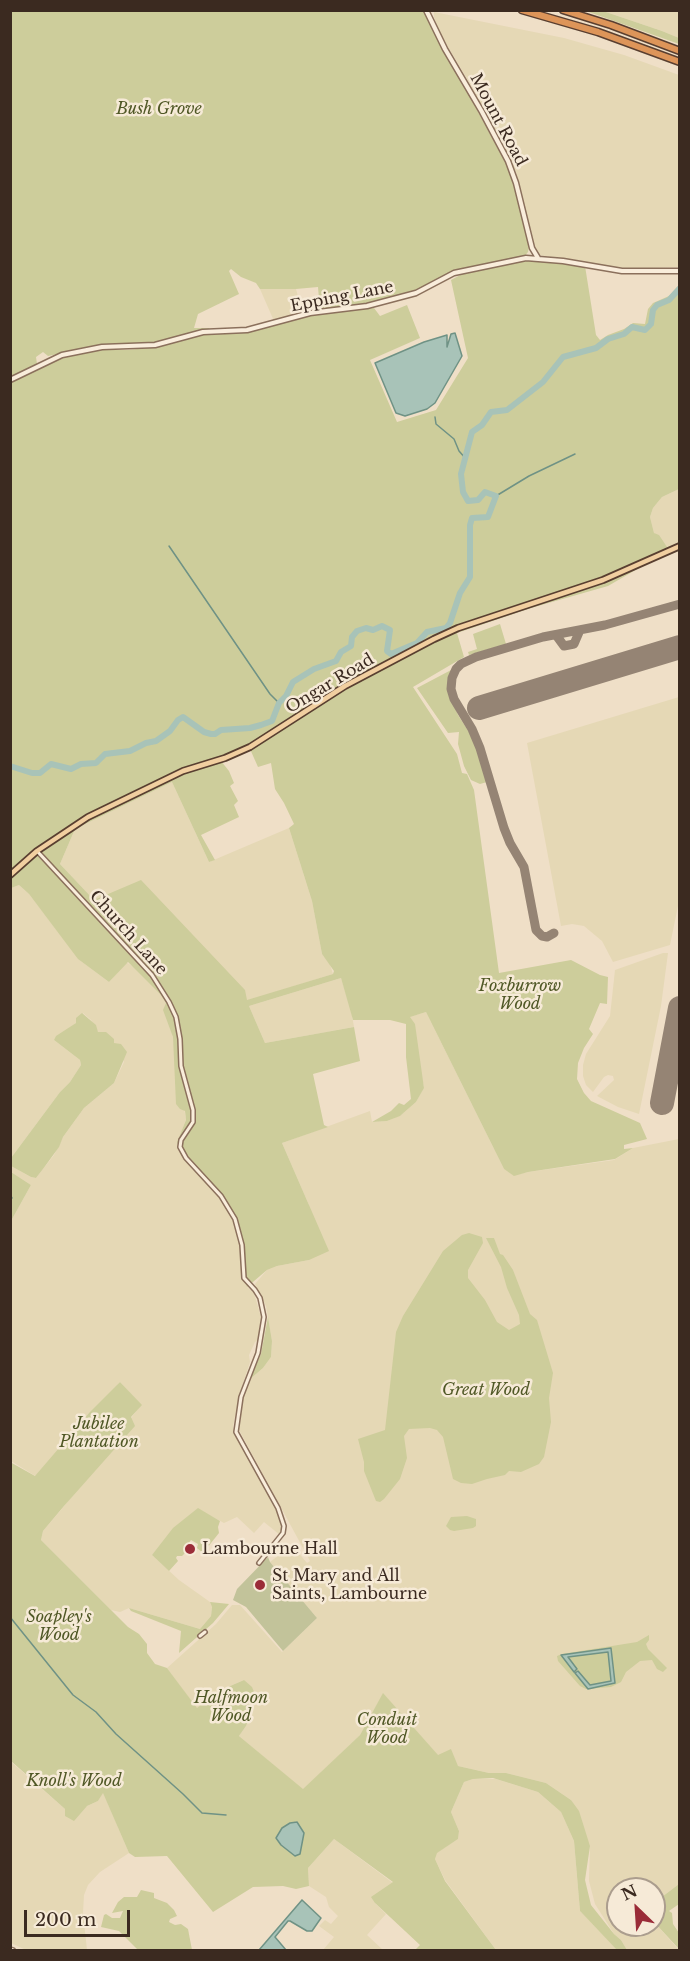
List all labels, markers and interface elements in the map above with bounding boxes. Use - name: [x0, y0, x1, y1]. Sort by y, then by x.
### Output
- street label: Mount Road: [465, 70, 531, 170]
- park label: Bush Grove: [116, 99, 202, 119]
- street label: Epping Lane: [289, 278, 395, 316]
- street label: Ongar Road: [282, 650, 378, 718]
- street label: Church Lane: [85, 887, 171, 979]
- park label: Foxburrow Wood: [479, 976, 561, 1014]
- park label: Great Wood: [442, 1380, 530, 1400]
- park label: Jubilee Plantation: [59, 1414, 139, 1452]
- place label: Lambourne Hall: [202, 1539, 338, 1559]
- marker: Lambourne Hall: [183, 1542, 197, 1556]
- place label: St Mary and All Saints, Lambourne: [272, 1566, 427, 1604]
- marker: St Mary and All Saints, Lambourne: [253, 1578, 267, 1592]
- park label: Soapley's Wood: [26, 1607, 92, 1645]
- park label: Halfmoon Wood: [194, 1688, 268, 1726]
- park label: Conduit Wood: [357, 1710, 417, 1748]
- park label: Knoll's Wood: [26, 1771, 122, 1791]
- north arrow: [606, 1877, 666, 1937]
- text: N: [618, 1880, 640, 1905]
- scale bar: [27, 1898, 134, 1936]
- text: 200 m: [35, 1909, 96, 1931]

